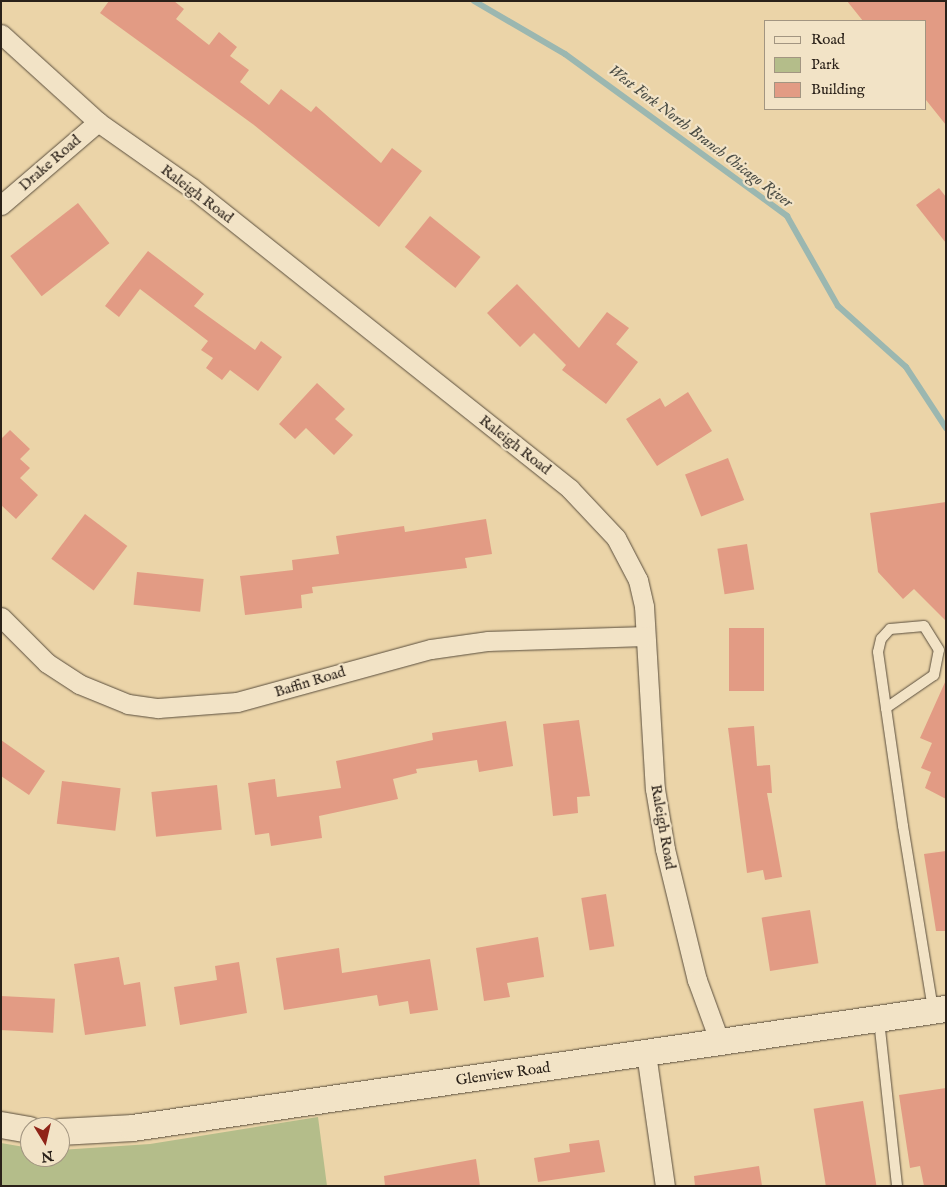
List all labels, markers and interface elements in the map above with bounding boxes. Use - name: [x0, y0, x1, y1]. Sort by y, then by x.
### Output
- legend: [764, 20, 927, 110]
- text: Road: [811, 30, 845, 49]
- text: Park: [811, 55, 840, 74]
- water label: West Fork North Branch Chicago River: [604, 61, 796, 213]
- text: Building: [811, 80, 865, 99]
- street label: Drake Road: [15, 131, 85, 195]
- street label: Raleigh Road: [157, 161, 237, 227]
- street label: Raleigh Road: [476, 411, 554, 479]
- street label: Baffin Road: [272, 663, 348, 701]
- street label: Raleigh Road: [647, 783, 679, 871]
- street label: Glenview Road: [455, 1058, 551, 1090]
- north arrow: [20, 1117, 70, 1167]
- text: N: [40, 1146, 55, 1166]

